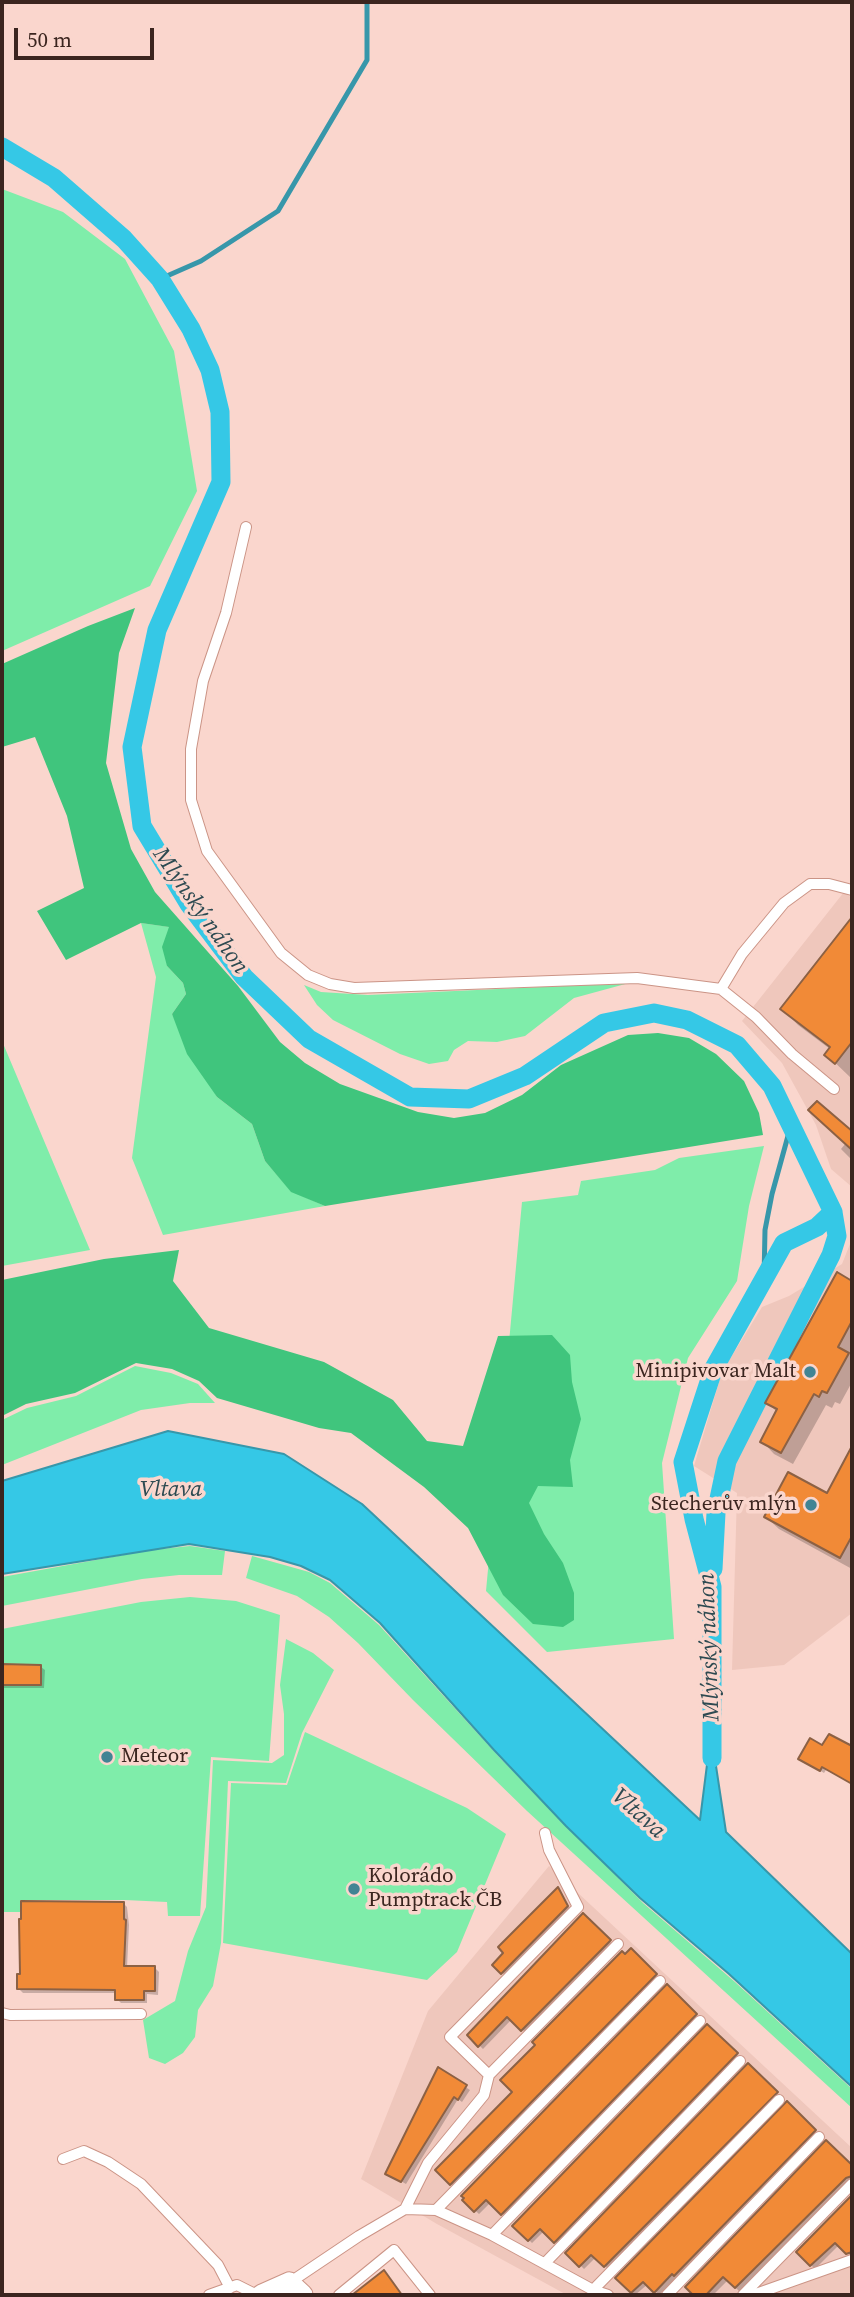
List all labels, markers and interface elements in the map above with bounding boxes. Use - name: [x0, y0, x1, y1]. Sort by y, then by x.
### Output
- scale bar: [18, 14, 158, 58]
- text: 50 m: [27, 25, 72, 54]
- water label: Mlýnský náhon: [146, 842, 254, 980]
- place label: Minipivovar Malt: [635, 1359, 796, 1385]
- marker: Minipivovar Malt: [802, 1364, 818, 1380]
- water label: Vltava: [140, 1476, 202, 1504]
- place label: Stecherův mlýn: [651, 1492, 797, 1518]
- marker: Stecherův mlýn: [803, 1497, 819, 1513]
- water label: Mlýnský náhon: [694, 1573, 726, 1721]
- place label: Meteor: [121, 1744, 188, 1770]
- marker: Meteor: [99, 1749, 115, 1765]
- water label: Vltava: [606, 1783, 670, 1845]
- place label: Kolorádo Pumptrack ČB: [368, 1864, 502, 1914]
- marker: Kolorádo Pumptrack ČB: [346, 1881, 362, 1897]

